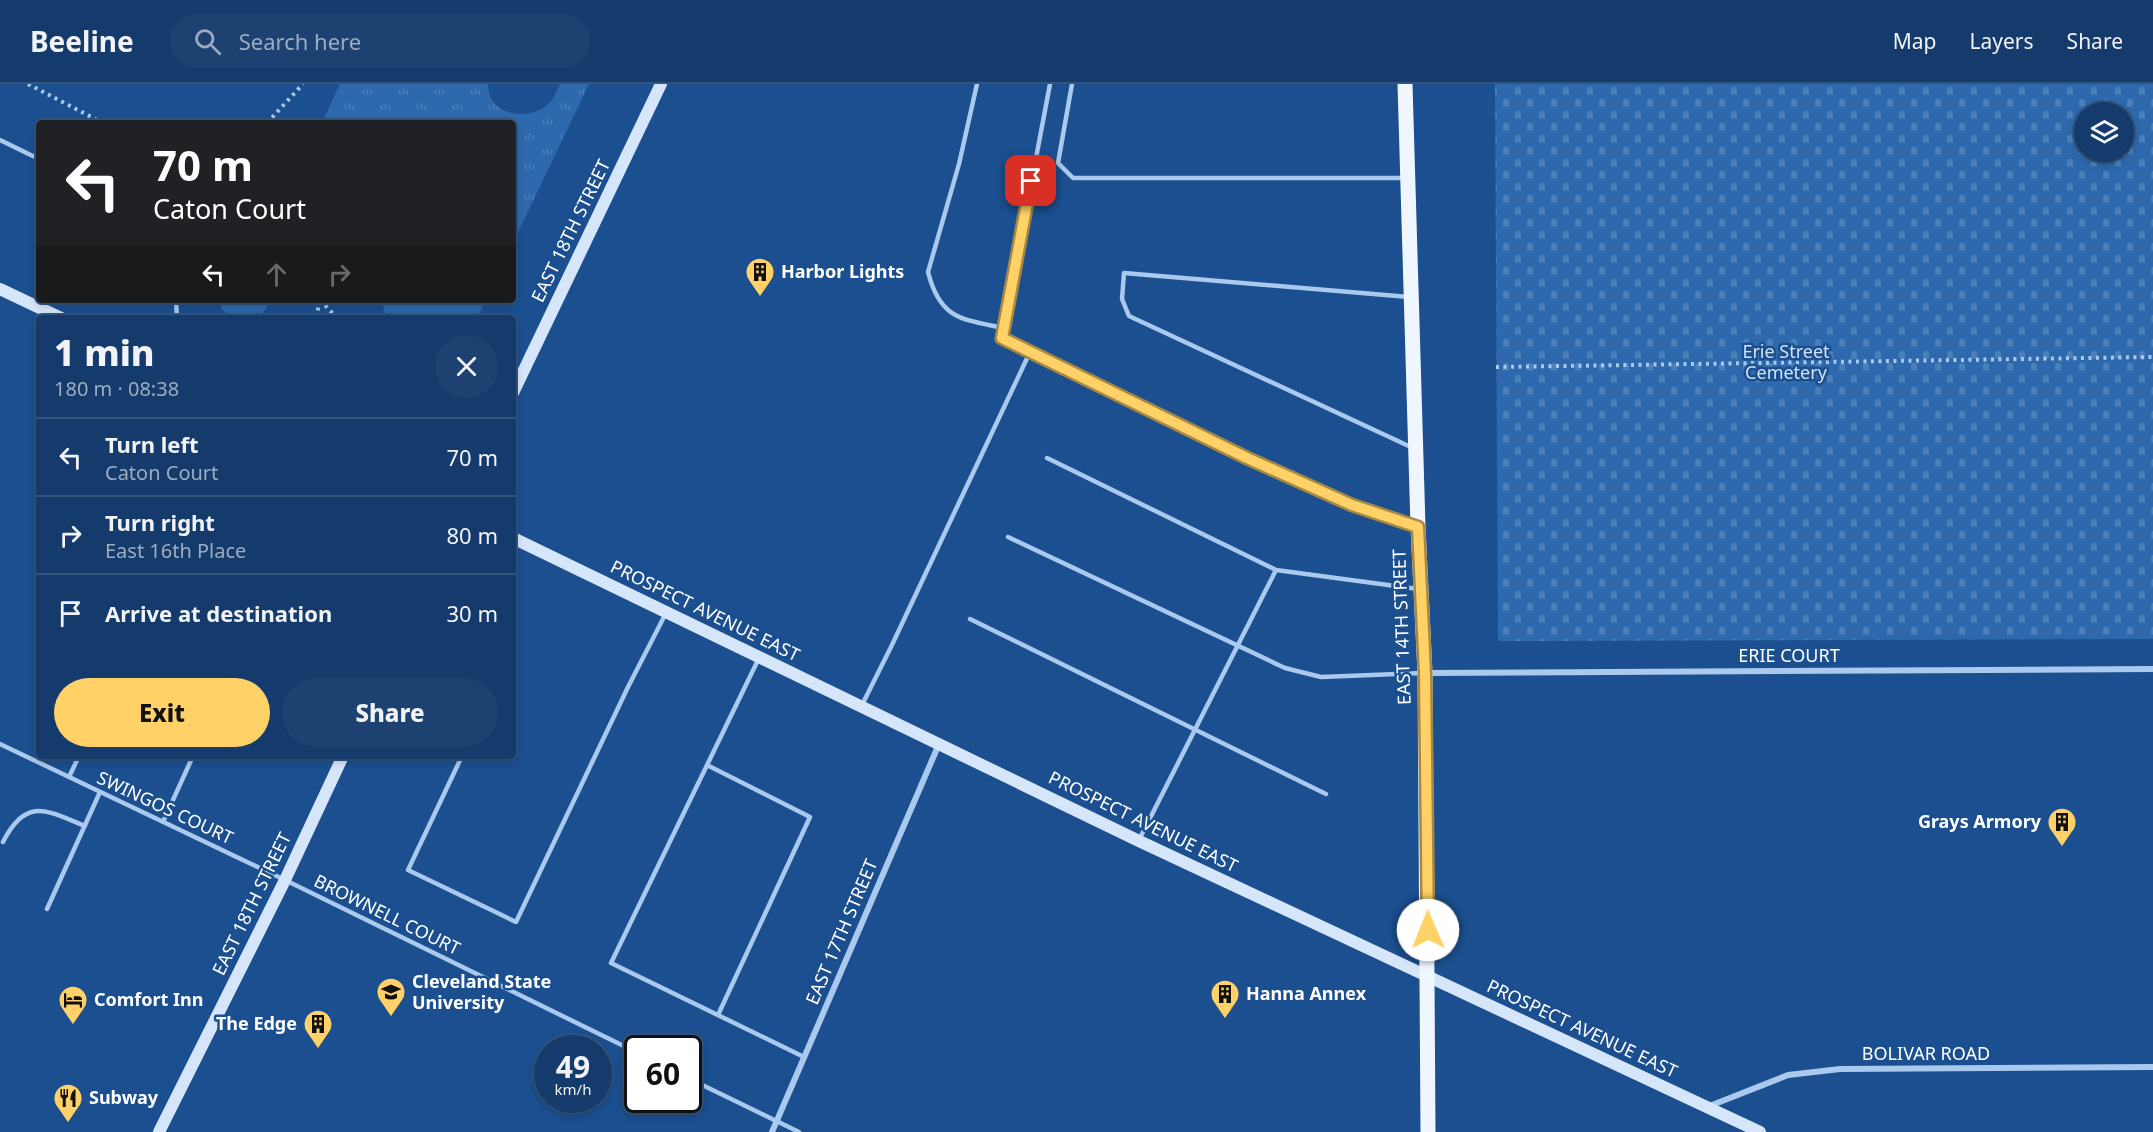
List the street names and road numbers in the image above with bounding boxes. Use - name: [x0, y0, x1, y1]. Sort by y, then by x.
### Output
- street label: EAST 18TH STREET: [525, 155, 615, 306]
- street label: EAST 14TH STREET: [1386, 549, 1416, 705]
- street label: PROSPECT AVENUE EAST: [607, 554, 804, 666]
- street label: ERIE COURT: [1738, 643, 1840, 667]
- street label: SWINGOS COURT: [93, 765, 237, 849]
- street label: PROSPECT AVENUE EAST: [1045, 765, 1242, 877]
- street label: EAST 18TH STREET: [206, 828, 296, 979]
- street label: EAST 17TH STREET: [800, 855, 883, 1008]
- street label: BROWNELL COURT: [310, 868, 465, 960]
- street label: PROSPECT AVENUE EAST: [1483, 973, 1682, 1083]
- street label: BOLIVAR ROAD: [1862, 1041, 1990, 1065]

